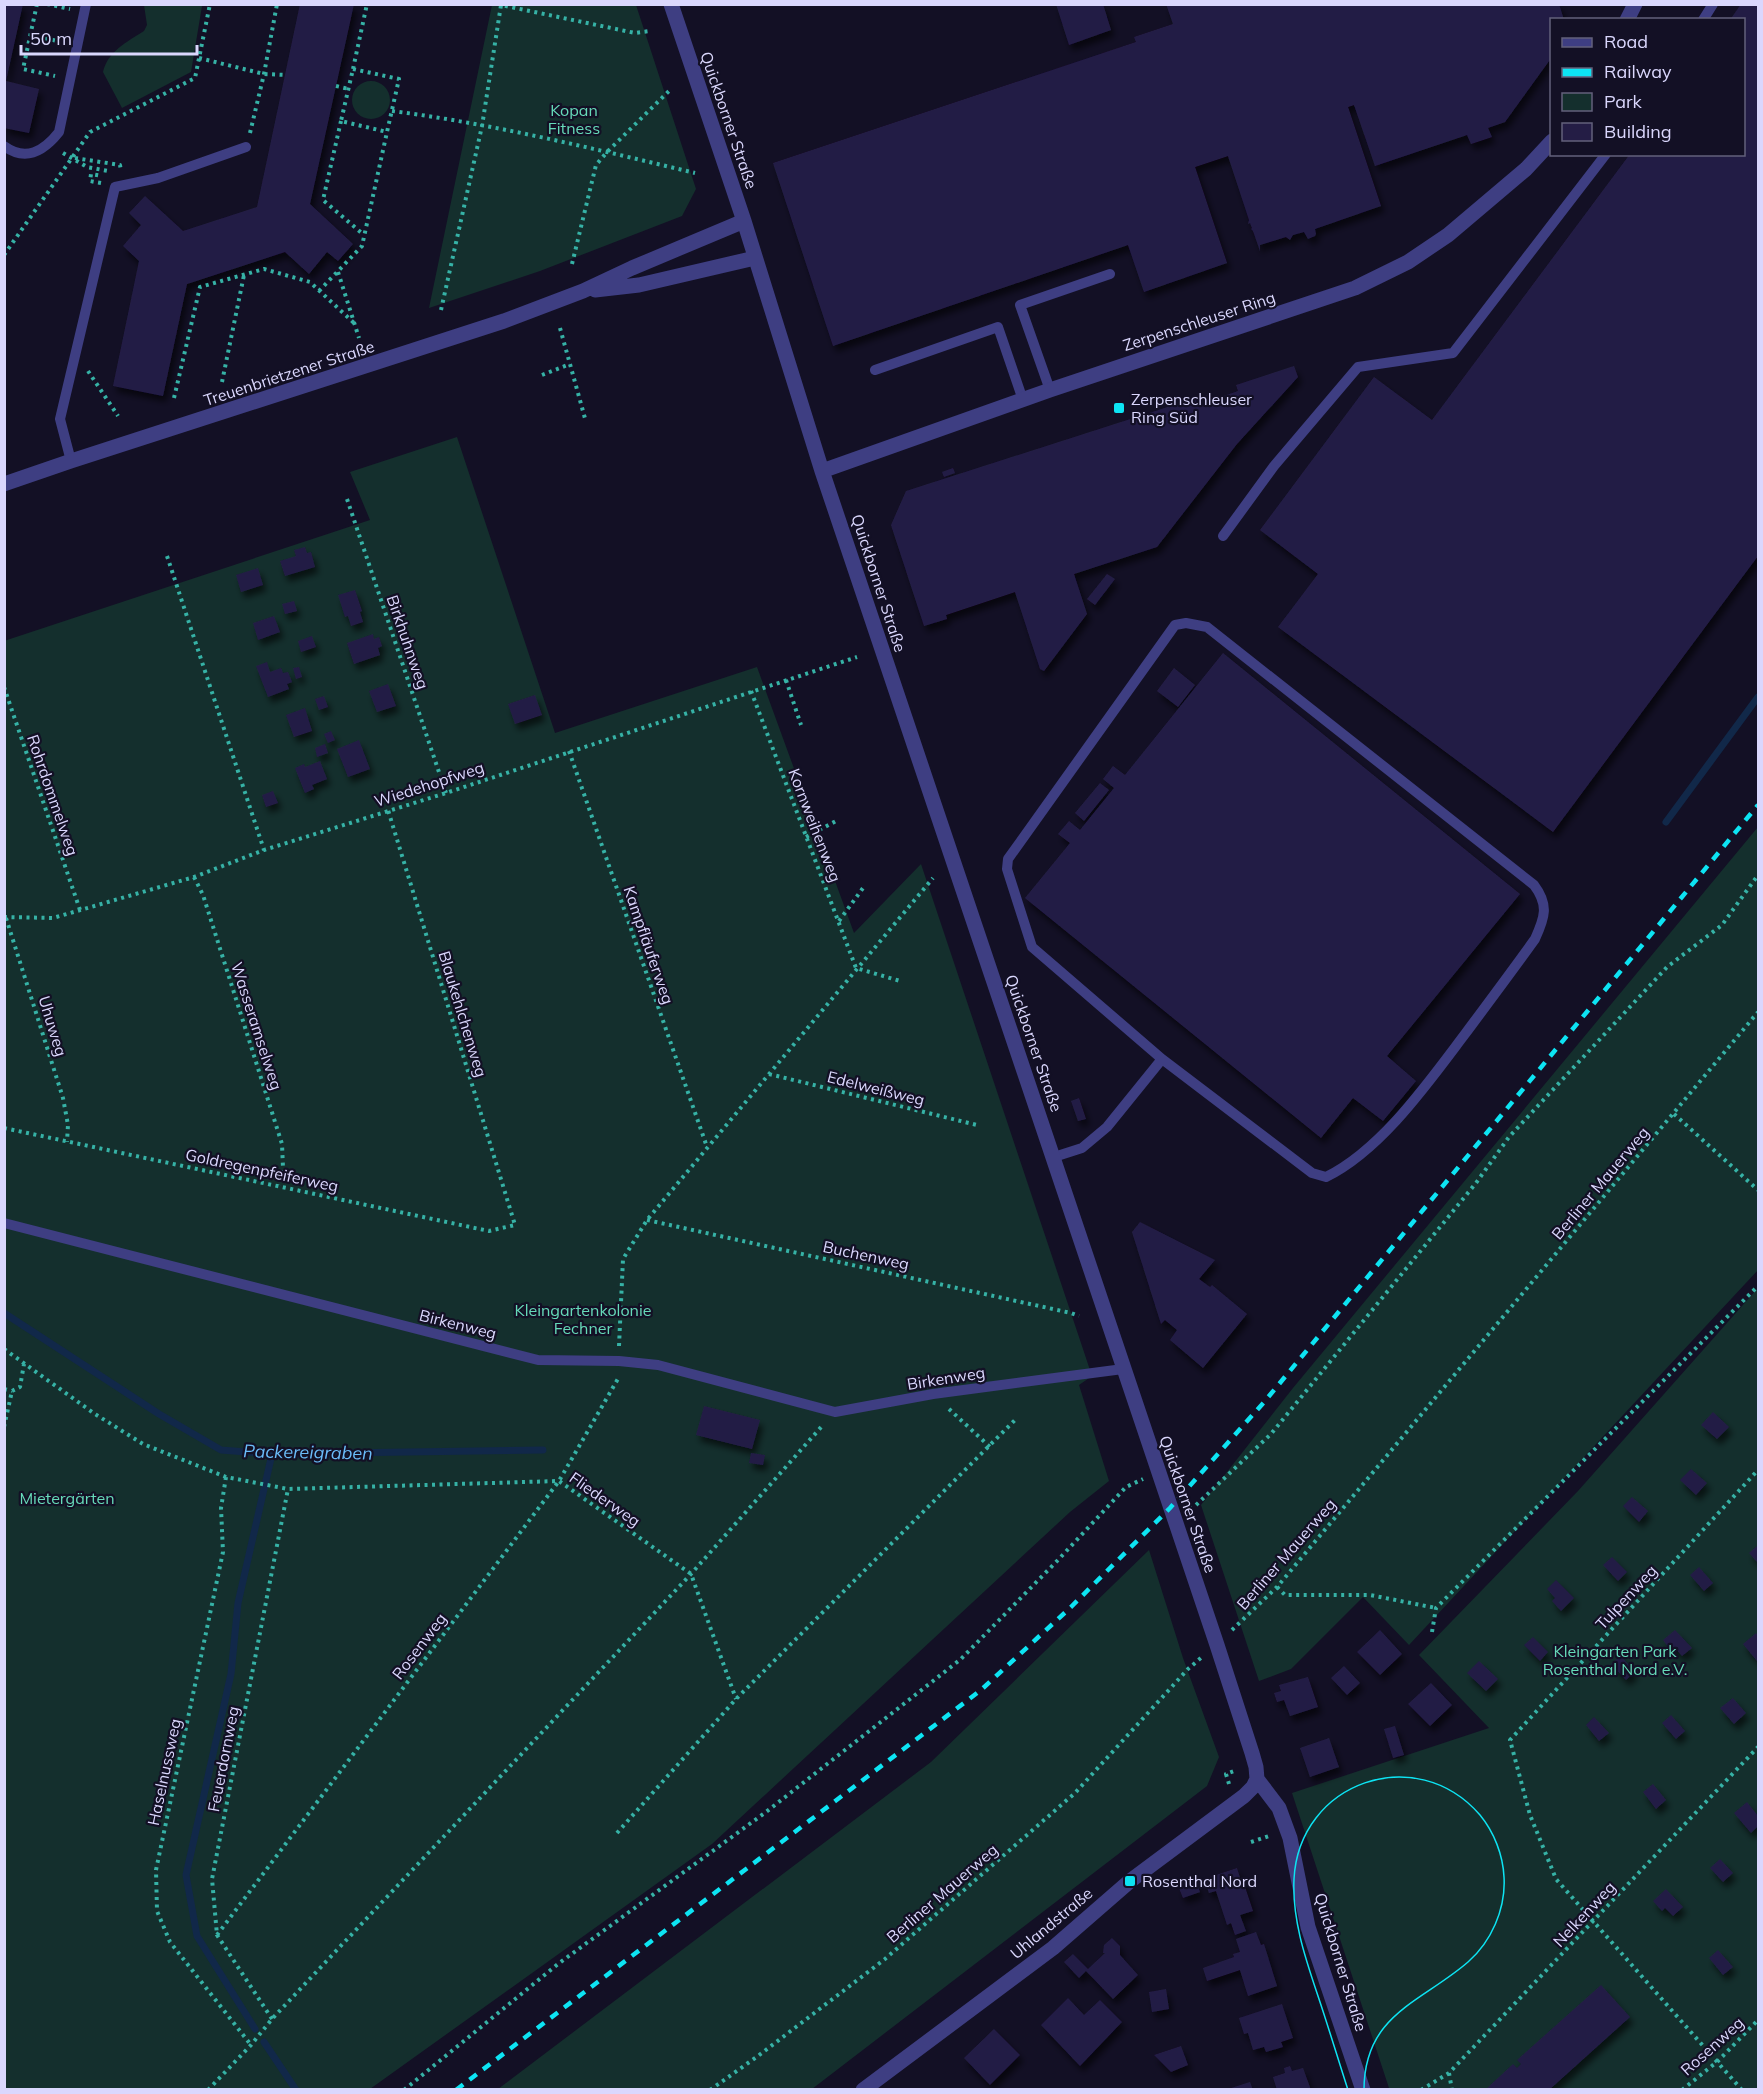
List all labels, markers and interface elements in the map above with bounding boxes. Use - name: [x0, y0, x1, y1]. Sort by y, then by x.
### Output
- scale bar: [21, 18, 196, 56]
- legend: [1550, 18, 1745, 156]
- text: 50 m: [30, 27, 72, 50]
- text: Road: [1604, 30, 1648, 53]
- street label: Quickborner Straße: [696, 49, 762, 191]
- text: Railway: [1604, 60, 1672, 83]
- text: Park: [1604, 90, 1643, 113]
- park label: Kopan Fitness: [548, 100, 600, 138]
- text: Building: [1604, 120, 1672, 143]
- street label: Zerpenschleuser Ring: [1120, 287, 1278, 355]
- street label: Treuenbrietzener Straße: [201, 336, 377, 410]
- place label: Zerpenschleuser Ring Süd: [1131, 389, 1252, 427]
- marker: Zerpenschleuser Ring Süd: [1112, 401, 1126, 415]
- street label: Quickborner Straße: [847, 511, 911, 655]
- street label: Birkhuhnweg: [383, 592, 433, 692]
- street label: Rohrdommelweg: [23, 732, 83, 858]
- street label: Wiedehopfweg: [372, 757, 486, 811]
- street label: Kornweihenweg: [784, 765, 846, 885]
- street label: Kampfläuferweg: [619, 883, 679, 1007]
- street label: Blaukehlchenweg: [434, 948, 492, 1080]
- street label: Wasseramselweg: [227, 960, 287, 1092]
- street label: Quickborner Straße: [1001, 972, 1067, 1114]
- street label: Uhuweg: [34, 993, 72, 1059]
- street label: Edelweißweg: [825, 1066, 927, 1110]
- street label: Berliner Mauerweg: [1547, 1123, 1653, 1243]
- street label: Goldregenpfeiferweg: [184, 1144, 340, 1196]
- street label: Buchenweg: [821, 1236, 911, 1274]
- park label: Kleingartenkolonie Fechner: [515, 1300, 651, 1338]
- street label: Birkenweg: [417, 1305, 499, 1343]
- street label: Birkenweg: [906, 1362, 986, 1394]
- street label: Quickborner Straße: [1155, 1433, 1221, 1575]
- water label: Packereigraben: [243, 1439, 373, 1465]
- street label: Fliederweg: [566, 1467, 644, 1531]
- park label: Mietergärten: [19, 1488, 115, 1508]
- street label: Berliner Mauerweg: [1232, 1494, 1340, 1614]
- street label: Tulpenweg: [1591, 1560, 1661, 1634]
- street label: Rosenweg: [388, 1609, 450, 1683]
- park label: Kleingarten Park Rosenthal Nord e.V.: [1543, 1641, 1687, 1679]
- street label: Feuerdornweg: [203, 1705, 243, 1813]
- street label: Haselnussweg: [143, 1717, 185, 1827]
- street label: Berliner Mauerweg: [882, 1839, 1002, 1947]
- place label: Rosenthal Nord: [1142, 1871, 1257, 1891]
- marker: Rosenthal Nord: [1123, 1874, 1137, 1888]
- street label: Nelkenweg: [1549, 1877, 1619, 1951]
- street label: Uhlandstraße: [1006, 1883, 1096, 1963]
- street label: Quickborner Straße: [1310, 1890, 1372, 2034]
- street label: Rosenweg: [1676, 2012, 1748, 2080]

